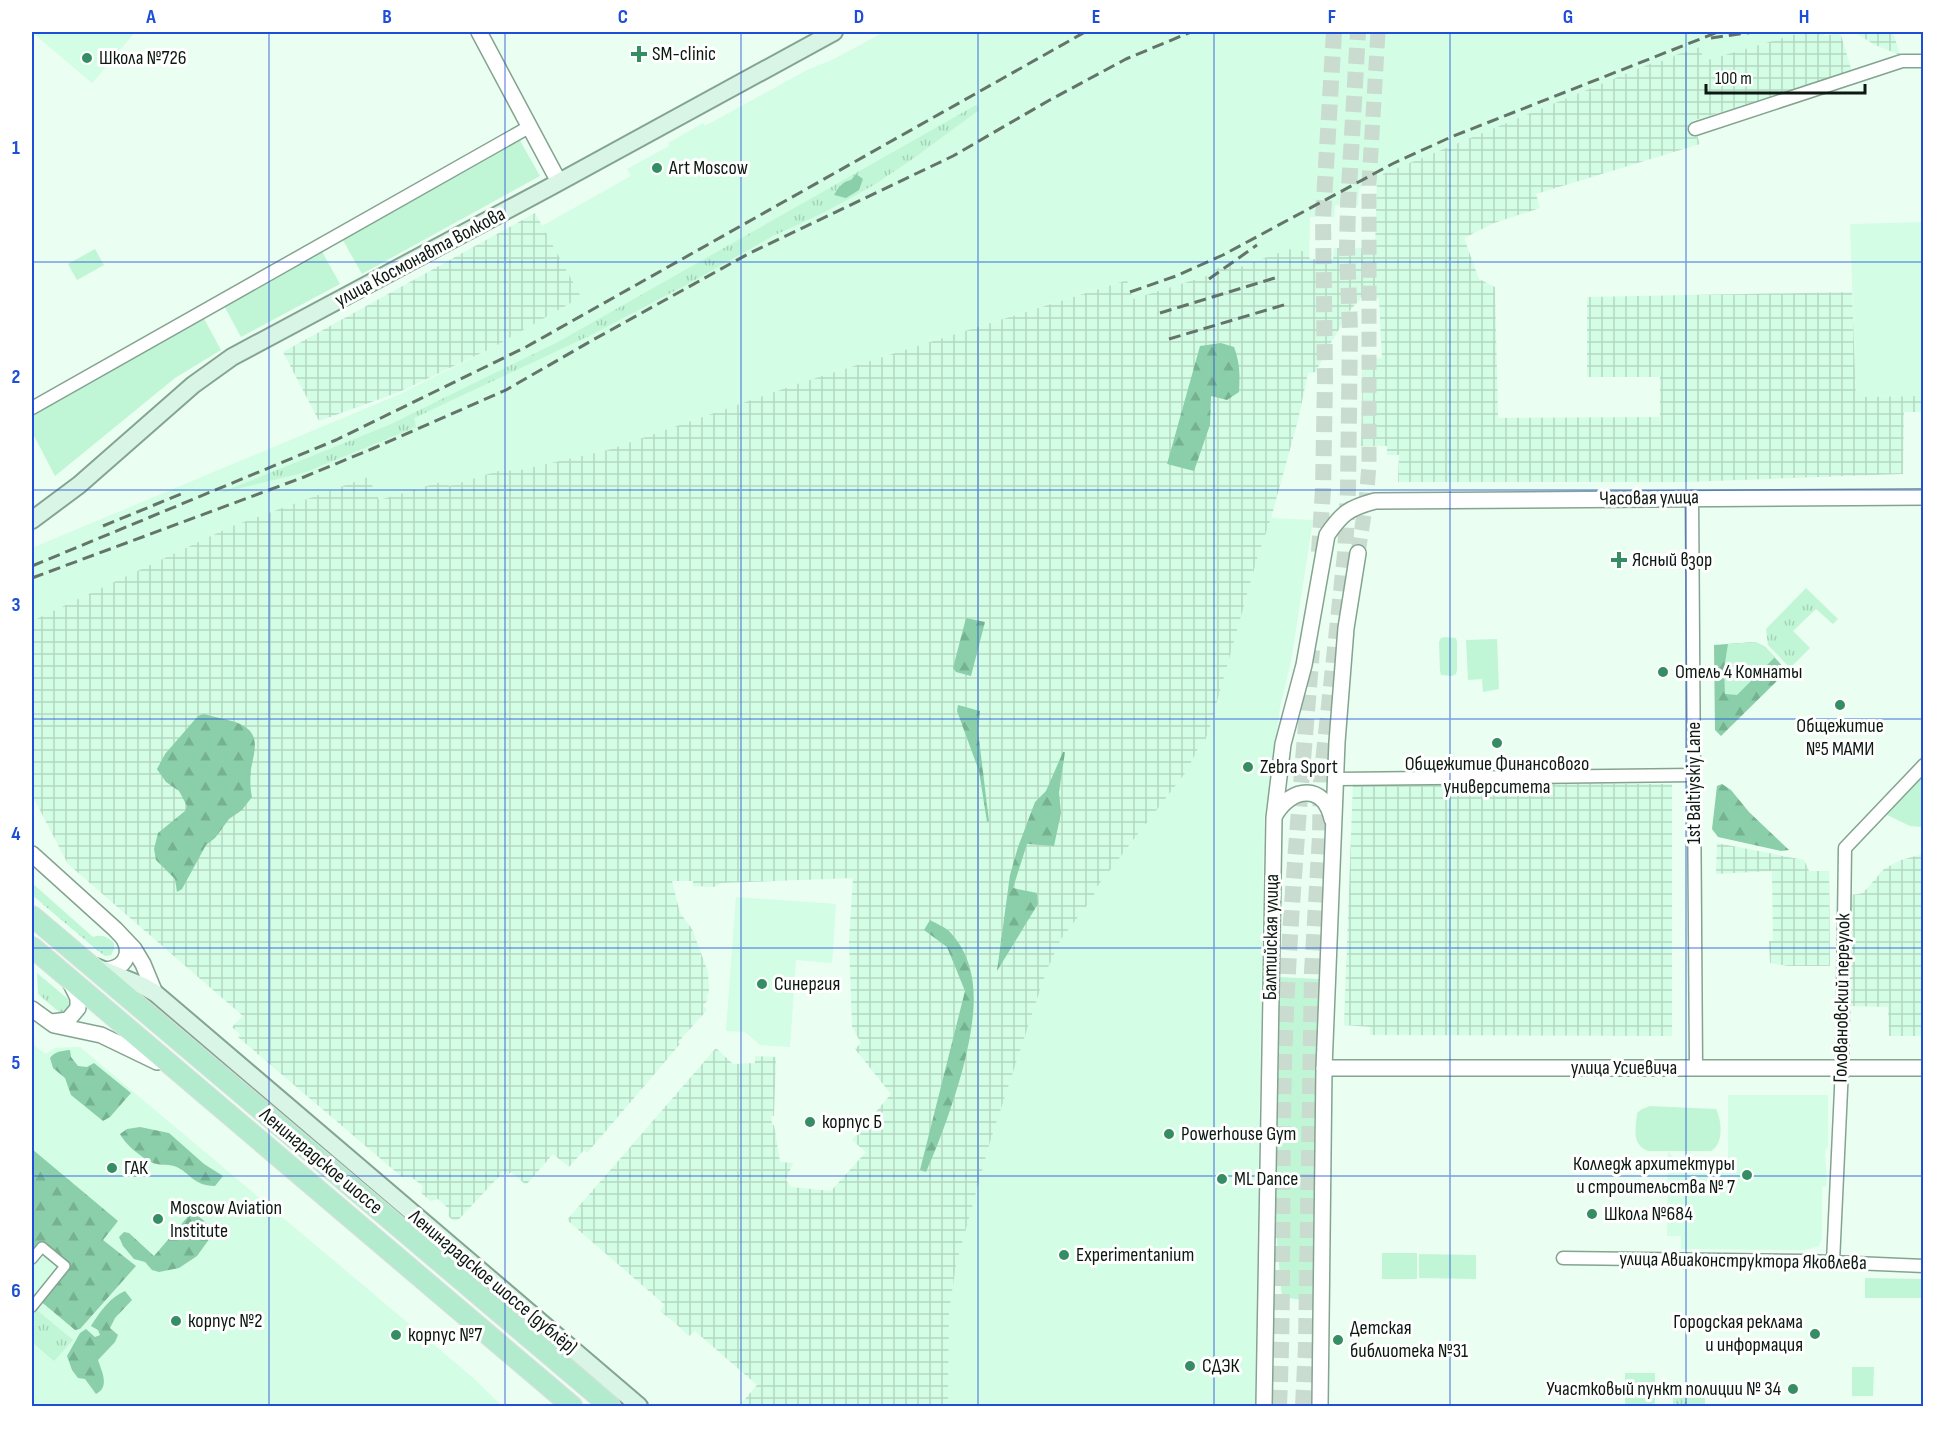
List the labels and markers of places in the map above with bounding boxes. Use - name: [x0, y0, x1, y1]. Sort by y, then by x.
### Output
- place label: SM-clinic: [652, 42, 716, 66]
- marker: SM-clinic: [630, 45, 648, 63]
- place label: Школа №726: [99, 46, 187, 70]
- marker: Школа №726: [80, 51, 94, 65]
- place label: Art Moscow: [668, 156, 748, 180]
- marker: Art Moscow: [650, 161, 664, 175]
- place label: Ясный взор: [1632, 548, 1712, 572]
- marker: Ясный взор: [1610, 551, 1628, 569]
- place label: Отель 4 Комнаты: [1675, 660, 1803, 684]
- marker: Отель 4 Комнаты: [1656, 665, 1670, 679]
- marker: Общежитие №5 МАМИ: [1833, 698, 1847, 712]
- place label: Общежитие №5 МАМИ: [1796, 714, 1884, 761]
- marker: Общежитие Финансового университета: [1490, 736, 1504, 750]
- place label: Общежитие Финансового университета: [1405, 752, 1589, 799]
- place label: Zebra Sport: [1260, 755, 1338, 779]
- marker: Zebra Sport: [1241, 760, 1255, 774]
- place label: Синергия: [774, 972, 840, 996]
- marker: Синергия: [755, 977, 769, 991]
- place label: корпус Б: [822, 1110, 882, 1134]
- marker: корпус Б: [803, 1115, 817, 1129]
- place label: Powerhouse Gym: [1181, 1122, 1296, 1146]
- marker: Powerhouse Gym: [1162, 1127, 1176, 1141]
- place label: Колледж архитектуры и строительства № 7: [1573, 1152, 1735, 1199]
- place label: ГАК: [124, 1156, 148, 1180]
- marker: ГАК: [105, 1161, 119, 1175]
- place label: ML Dance: [1234, 1167, 1298, 1191]
- marker: Колледж архитектуры и строительства № 7: [1740, 1168, 1754, 1182]
- marker: ML Dance: [1215, 1172, 1229, 1186]
- place label: Moscow Aviation Institute: [170, 1196, 282, 1243]
- place label: Школа №684: [1604, 1202, 1693, 1226]
- marker: Школа №684: [1585, 1207, 1599, 1221]
- marker: Moscow Aviation Institute: [151, 1212, 165, 1226]
- place label: Experimentanium: [1076, 1243, 1194, 1267]
- marker: Experimentanium: [1057, 1248, 1071, 1262]
- place label: корпус №2: [188, 1309, 263, 1333]
- place label: Городская реклама и информация: [1673, 1310, 1803, 1357]
- marker: корпус №2: [169, 1314, 183, 1328]
- place label: Детская библиотека №31: [1350, 1316, 1468, 1363]
- place label: корпус №7: [408, 1323, 482, 1347]
- marker: Городская реклама и информация: [1808, 1327, 1822, 1341]
- marker: корпус №7: [389, 1328, 403, 1342]
- marker: Детская библиотека №31: [1331, 1333, 1345, 1347]
- place label: СДЭК: [1202, 1354, 1240, 1378]
- marker: СДЭК: [1183, 1359, 1197, 1373]
- place label: Участковый пункт полиции № 34: [1546, 1377, 1781, 1401]
- marker: Участковый пункт полиции № 34: [1786, 1382, 1800, 1396]

